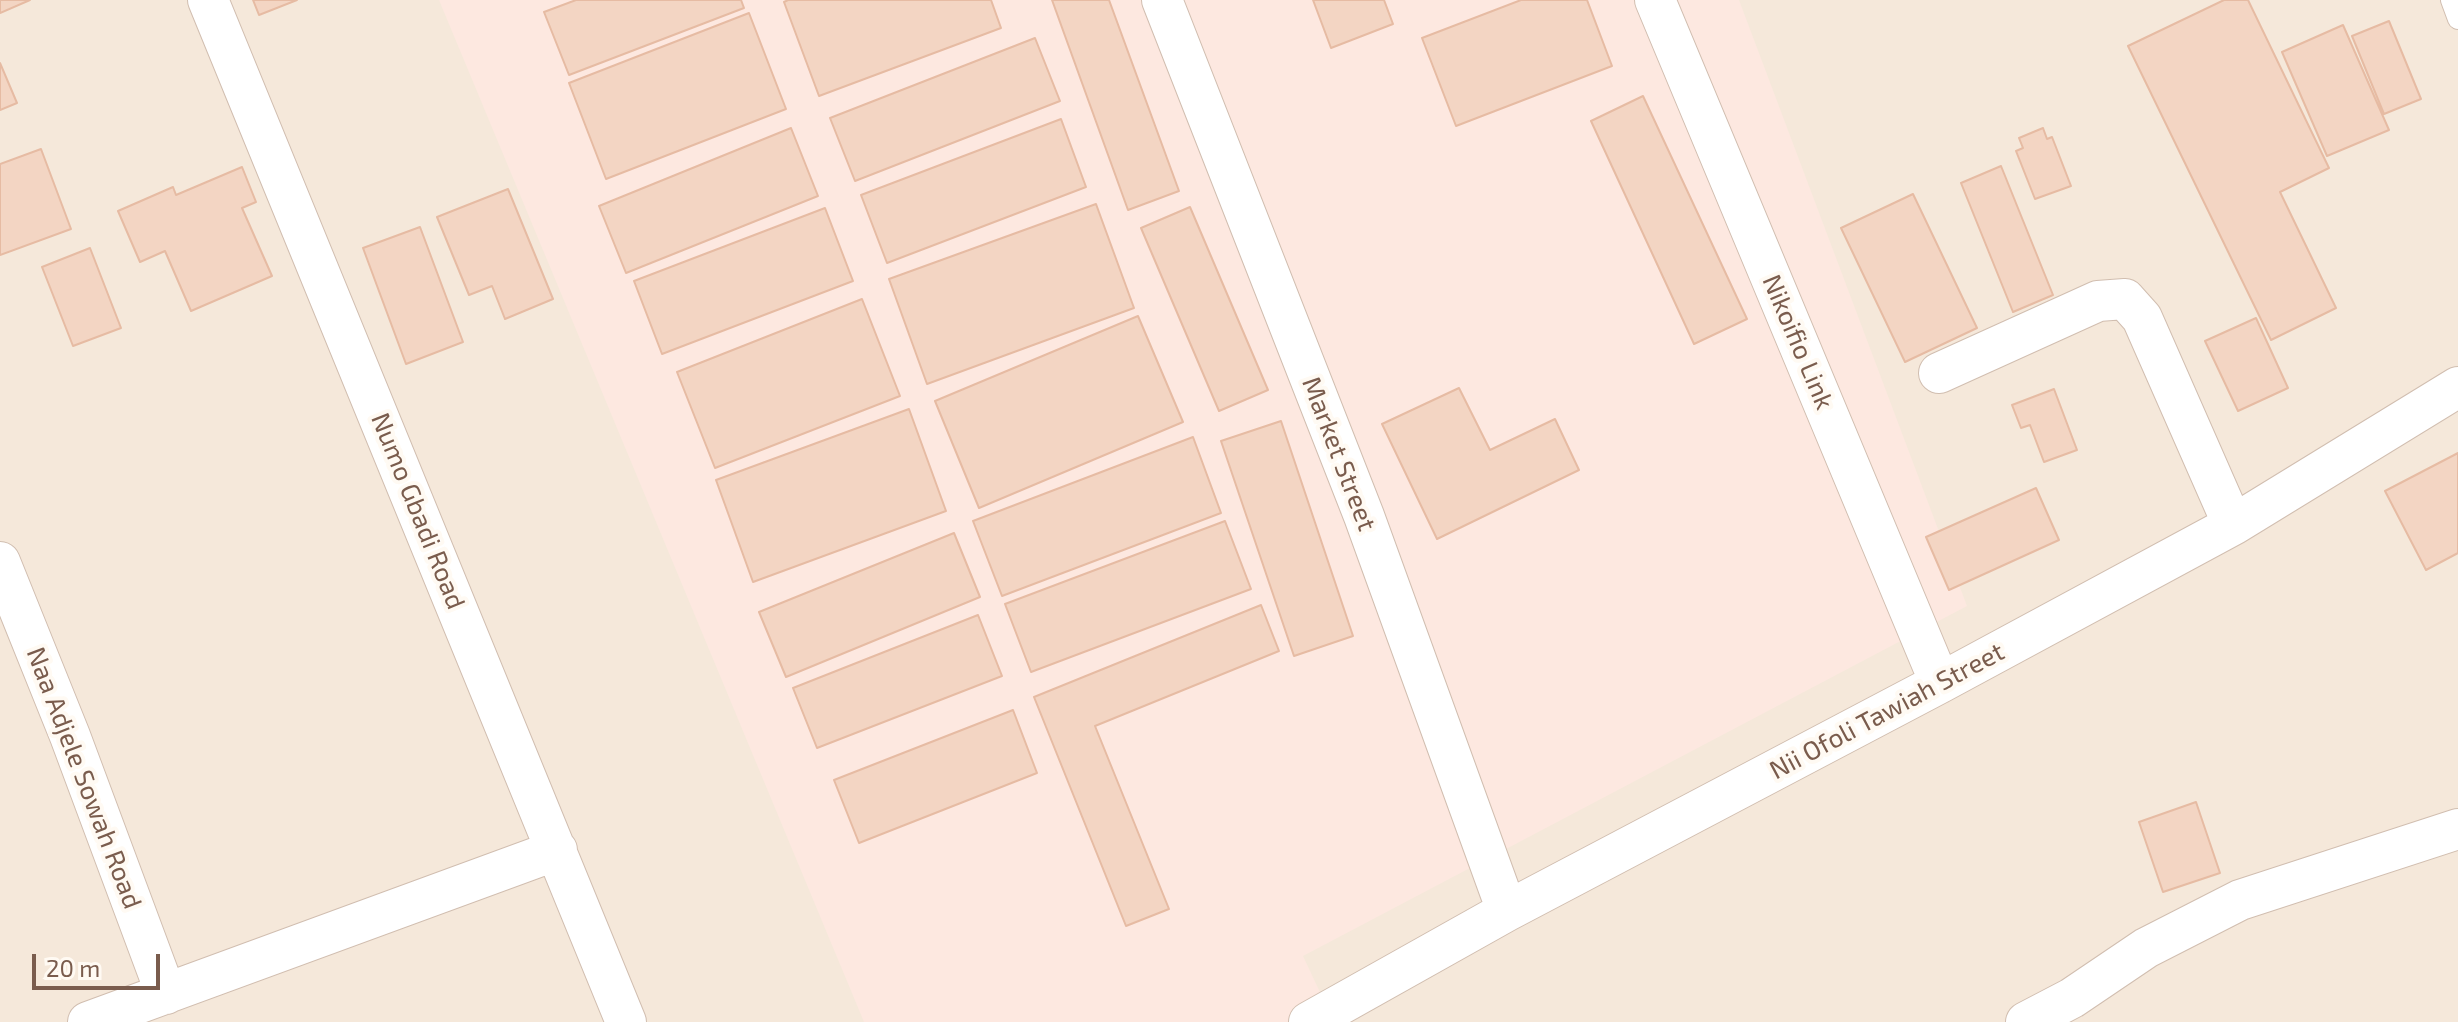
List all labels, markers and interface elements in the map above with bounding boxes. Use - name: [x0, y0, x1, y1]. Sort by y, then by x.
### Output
- street label: Nikoifio Link: [1756, 270, 1840, 414]
- street label: Market Street: [1295, 373, 1383, 535]
- street label: Numo Gbadi Road: [364, 408, 472, 614]
- street label: Nii Ofoli Tawiah Street: [1764, 636, 2010, 786]
- street label: Naa Adjele Sowah Road: [20, 643, 148, 913]
- scale bar: [36, 938, 164, 988]
- text: 20 m: [46, 953, 100, 982]

